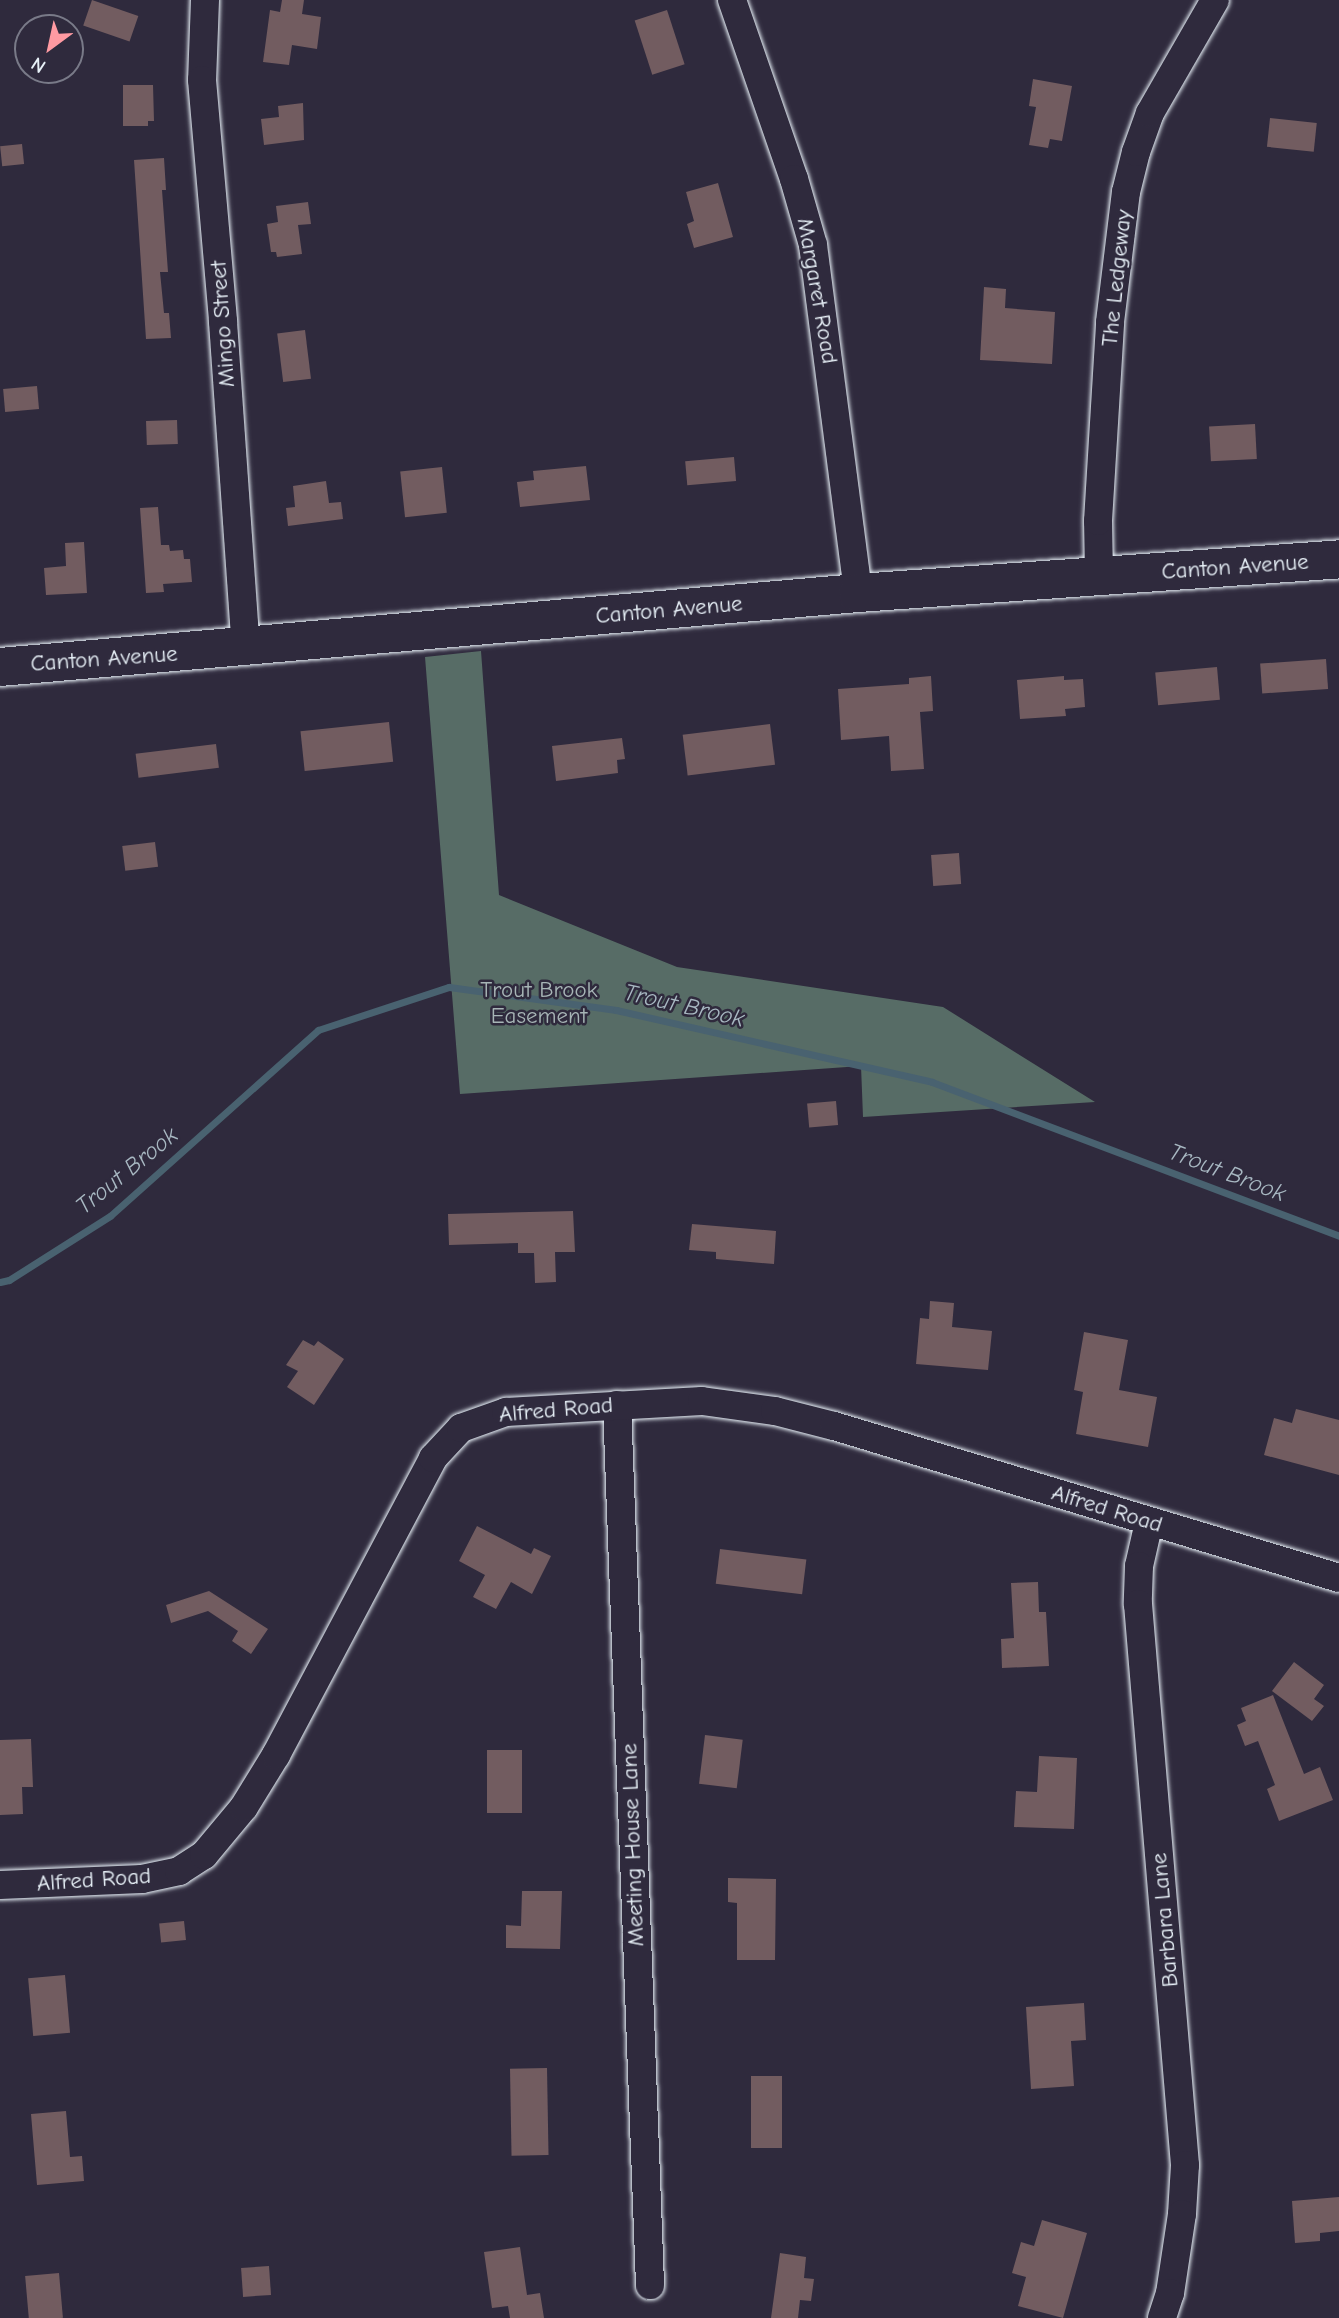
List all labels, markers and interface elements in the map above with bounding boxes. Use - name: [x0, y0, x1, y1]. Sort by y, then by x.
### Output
- north arrow: [14, 14, 84, 84]
- text: N: [27, 52, 50, 78]
- street label: The Ledgeway: [1096, 208, 1138, 348]
- street label: Margaret Road: [791, 216, 843, 366]
- street label: Mingo Street: [205, 260, 241, 388]
- street label: Canton Avenue: [1161, 548, 1309, 586]
- street label: Canton Avenue: [594, 590, 744, 630]
- street label: Canton Avenue: [30, 640, 178, 678]
- park label: Trout Brook Easement: [480, 976, 598, 1030]
- water label: Trout Brook: [621, 978, 747, 1034]
- water label: Trout Brook: [70, 1121, 184, 1221]
- water label: Trout Brook: [1164, 1138, 1290, 1208]
- street label: Alfred Road: [498, 1391, 614, 1429]
- street label: Alfred Road: [1048, 1479, 1166, 1539]
- street label: Meeting House Lane: [616, 1743, 650, 1947]
- street label: Barbara Lane: [1145, 1852, 1185, 1988]
- street label: Alfred Road: [36, 1862, 152, 1898]

